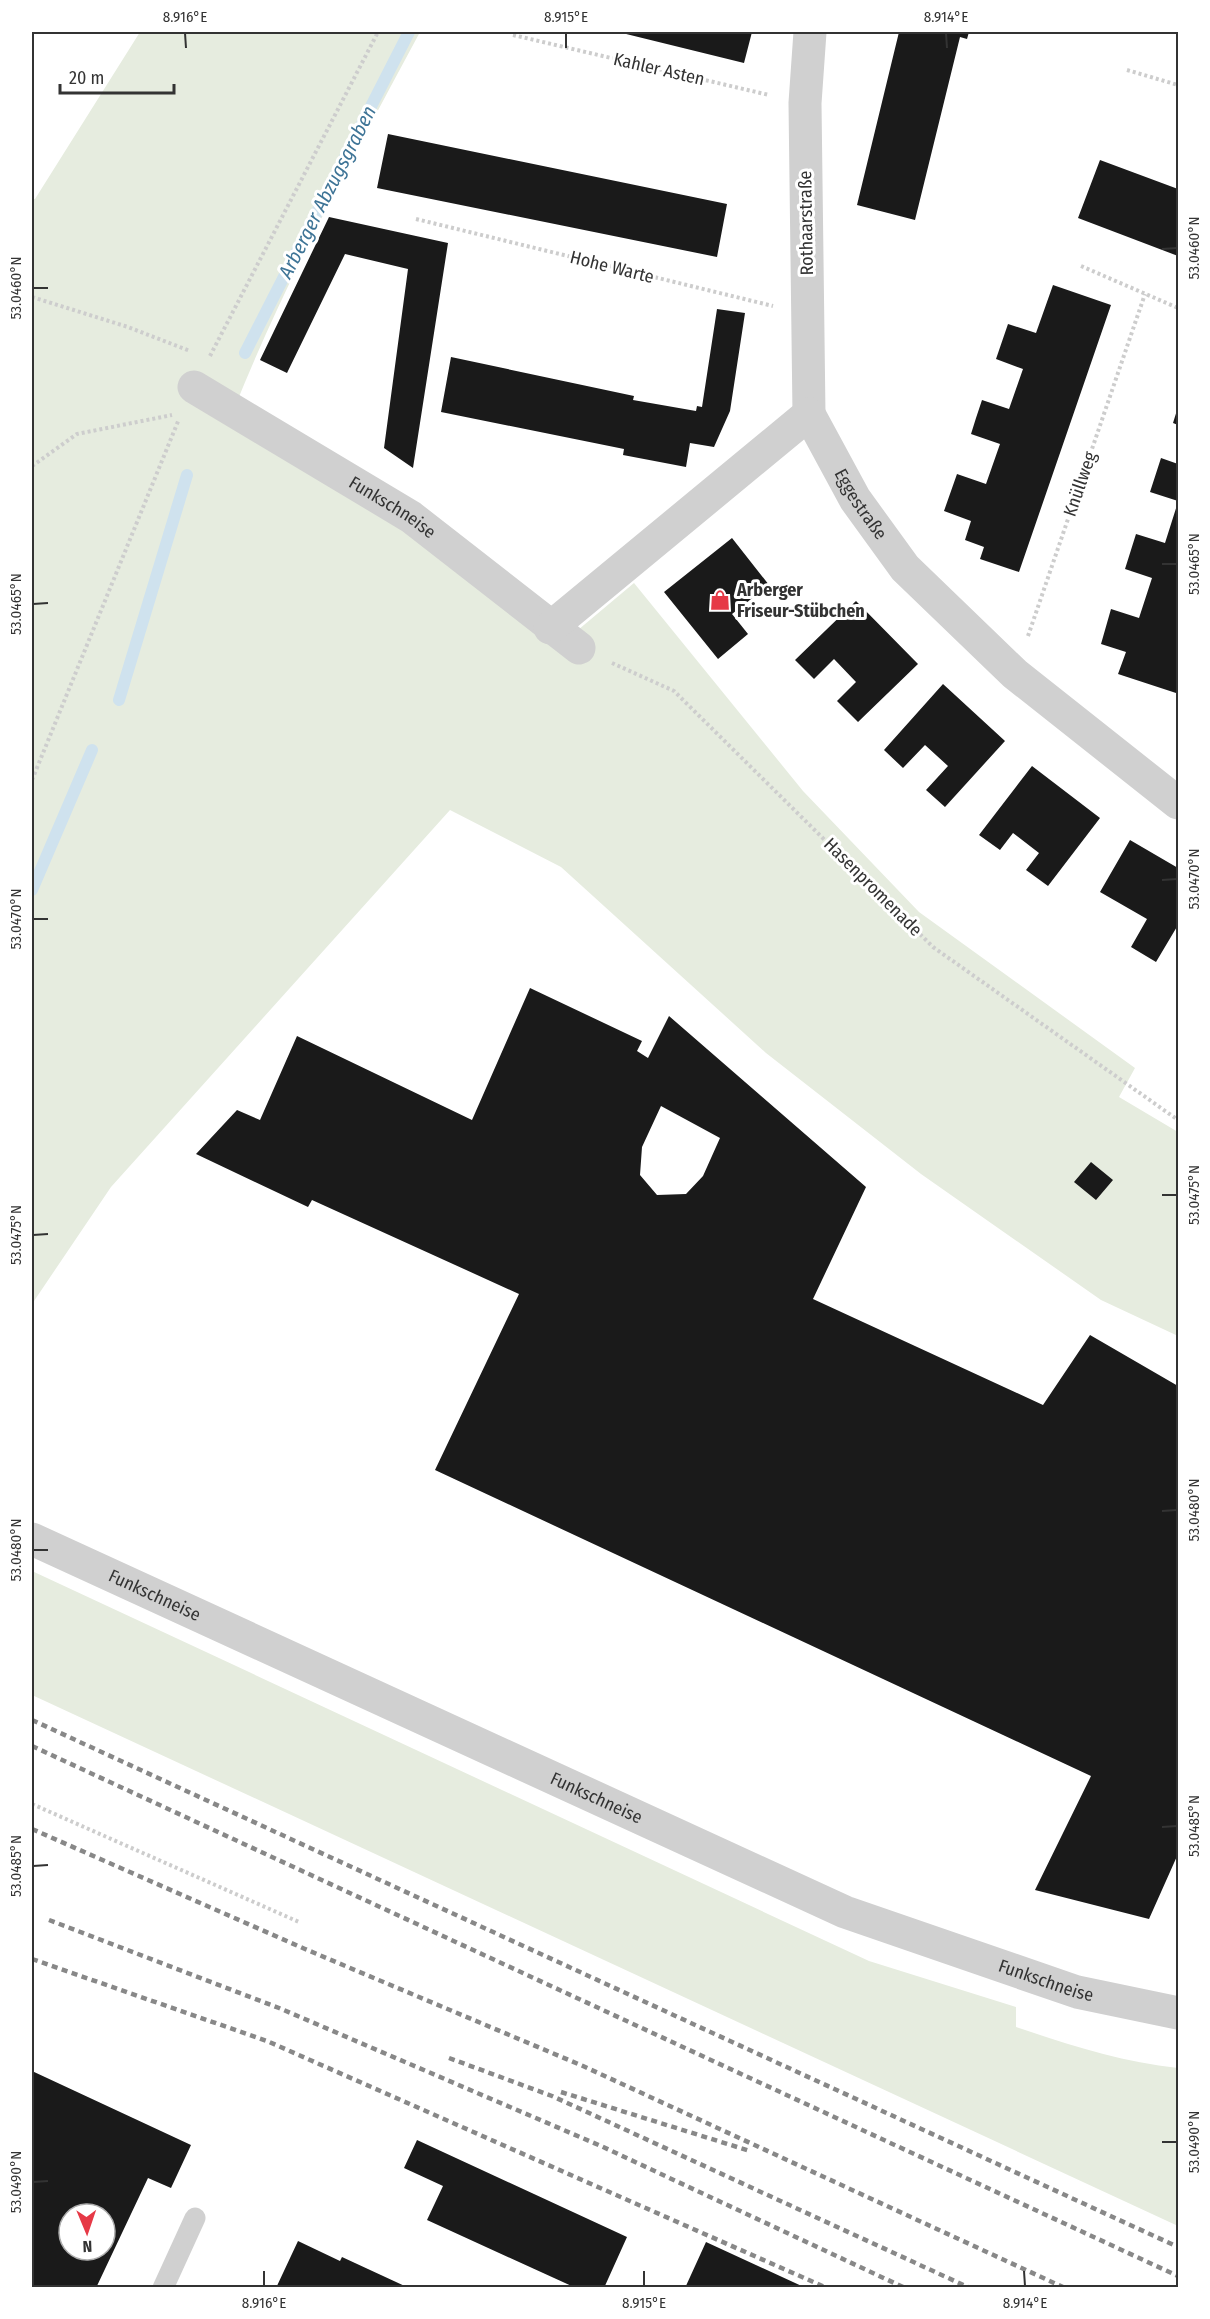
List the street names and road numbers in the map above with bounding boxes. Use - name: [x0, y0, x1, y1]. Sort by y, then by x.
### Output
- street label: Kahler Asten: [611, 48, 707, 90]
- street label: Rothaarstraße: [794, 170, 818, 275]
- street label: Hohe Warte: [568, 246, 656, 288]
- street label: Knüllweg: [1059, 448, 1101, 519]
- street label: Eggestraße: [830, 465, 892, 544]
- street label: Funkschneise: [345, 471, 440, 543]
- street label: Hasenpromenade: [819, 833, 927, 941]
- street label: Funkschneise: [105, 1565, 204, 1626]
- street label: Funkschneise: [547, 1767, 646, 1829]
- street label: Funkschneise: [996, 1955, 1096, 2006]

